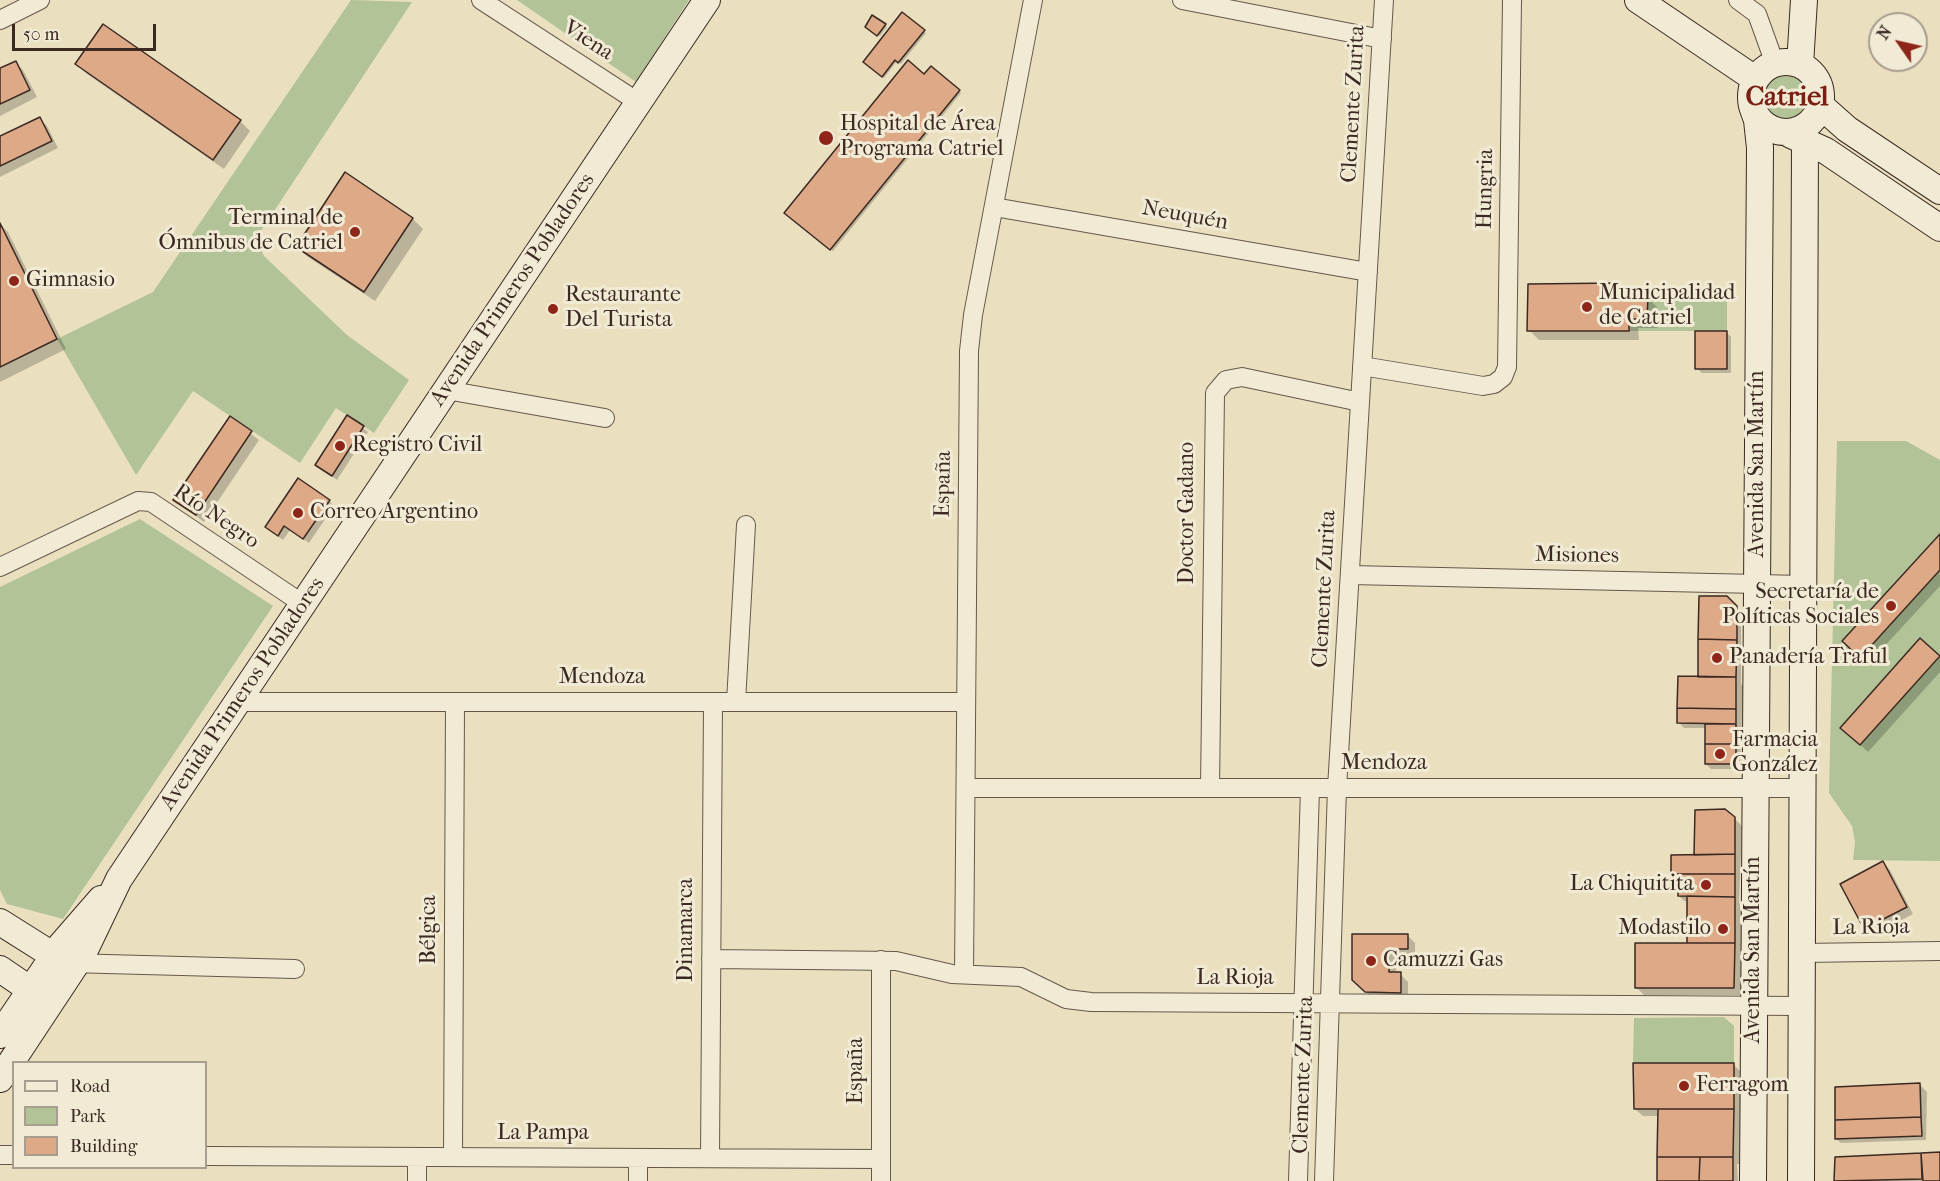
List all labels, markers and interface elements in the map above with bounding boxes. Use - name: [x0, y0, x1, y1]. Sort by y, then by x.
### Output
- scale bar: [15, 12, 159, 50]
- north arrow: [1868, 12, 1928, 72]
- street label: Viena: [558, 15, 618, 67]
- text: N: [1873, 22, 1896, 43]
- text: 50 m: [23, 24, 59, 45]
- street label: Clemente Zurita: [1337, 25, 1371, 183]
- district label: Catriel: [1745, 81, 1829, 115]
- place label: Hospital de Área Programa Catriel: [840, 112, 1004, 164]
- marker: Hospital de Área Programa Catriel: [817, 129, 835, 147]
- street label: Hungria: [1472, 149, 1500, 229]
- street label: Avenida Primeros Pobladores: [425, 168, 601, 412]
- street label: Neuquén: [1140, 195, 1230, 237]
- place label: Terminal de Ómnibus de Catriel: [159, 206, 343, 258]
- marker: Terminal de Ómnibus de Catriel: [348, 225, 362, 239]
- place label: Gimnasio: [26, 268, 115, 294]
- marker: Gimnasio: [7, 274, 21, 288]
- place label: Municipalidad de Catriel: [1599, 281, 1735, 332]
- place label: Restaurante Del Turista: [565, 283, 681, 334]
- marker: Municipalidad de Catriel: [1580, 300, 1594, 314]
- marker: Restaurante Del Turista: [546, 302, 560, 316]
- street label: Avenida San Martín: [1745, 370, 1771, 558]
- place label: Registro Civil: [352, 433, 482, 459]
- marker: Registro Civil: [333, 439, 347, 453]
- street label: Doctor Gadano: [1175, 442, 1201, 584]
- street label: España: [930, 450, 958, 518]
- street label: Río Negro: [168, 479, 264, 555]
- place label: Correo Argentino: [310, 500, 478, 526]
- marker: Correo Argentino: [291, 506, 305, 520]
- street label: Clemente Zurita: [1308, 510, 1342, 668]
- street label: Misiones: [1535, 542, 1619, 570]
- street label: Avenida Primeros Pobladores: [155, 572, 331, 816]
- place label: Secretaría de Políticas Sociales: [1722, 580, 1879, 632]
- marker: Secretaría de Políticas Sociales: [1884, 599, 1898, 613]
- place label: Panadería Traful: [1729, 645, 1888, 671]
- marker: Panadería Traful: [1710, 651, 1724, 665]
- street label: Mendoza: [559, 665, 645, 691]
- place label: Farmacia González: [1732, 728, 1818, 780]
- marker: Farmacia González: [1713, 747, 1727, 761]
- street label: Mendoza: [1341, 751, 1427, 777]
- street label: Avenida San Martín: [1741, 856, 1767, 1044]
- place label: La Chiquitita: [1570, 872, 1694, 898]
- street label: Dinamarca: [674, 878, 700, 982]
- marker: La Chiquitita: [1699, 878, 1713, 892]
- street label: Bélgica: [417, 895, 443, 965]
- street label: La Rioja: [1832, 914, 1910, 942]
- place label: Modastilo: [1618, 916, 1711, 942]
- marker: Modastilo: [1716, 922, 1730, 936]
- place label: Camuzzi Gas: [1383, 948, 1503, 974]
- marker: Camuzzi Gas: [1364, 954, 1378, 968]
- street label: La Rioja: [1196, 966, 1274, 992]
- street label: Clemente Zurita: [1288, 996, 1320, 1154]
- street label: España: [844, 1038, 870, 1104]
- legend: [12, 1061, 207, 1169]
- place label: Ferragom: [1696, 1073, 1789, 1099]
- text: Road: [70, 1076, 110, 1097]
- marker: Ferragom: [1677, 1079, 1691, 1093]
- text: Park: [70, 1106, 106, 1127]
- street label: La Pampa: [497, 1121, 589, 1147]
- text: Building: [70, 1136, 137, 1157]

